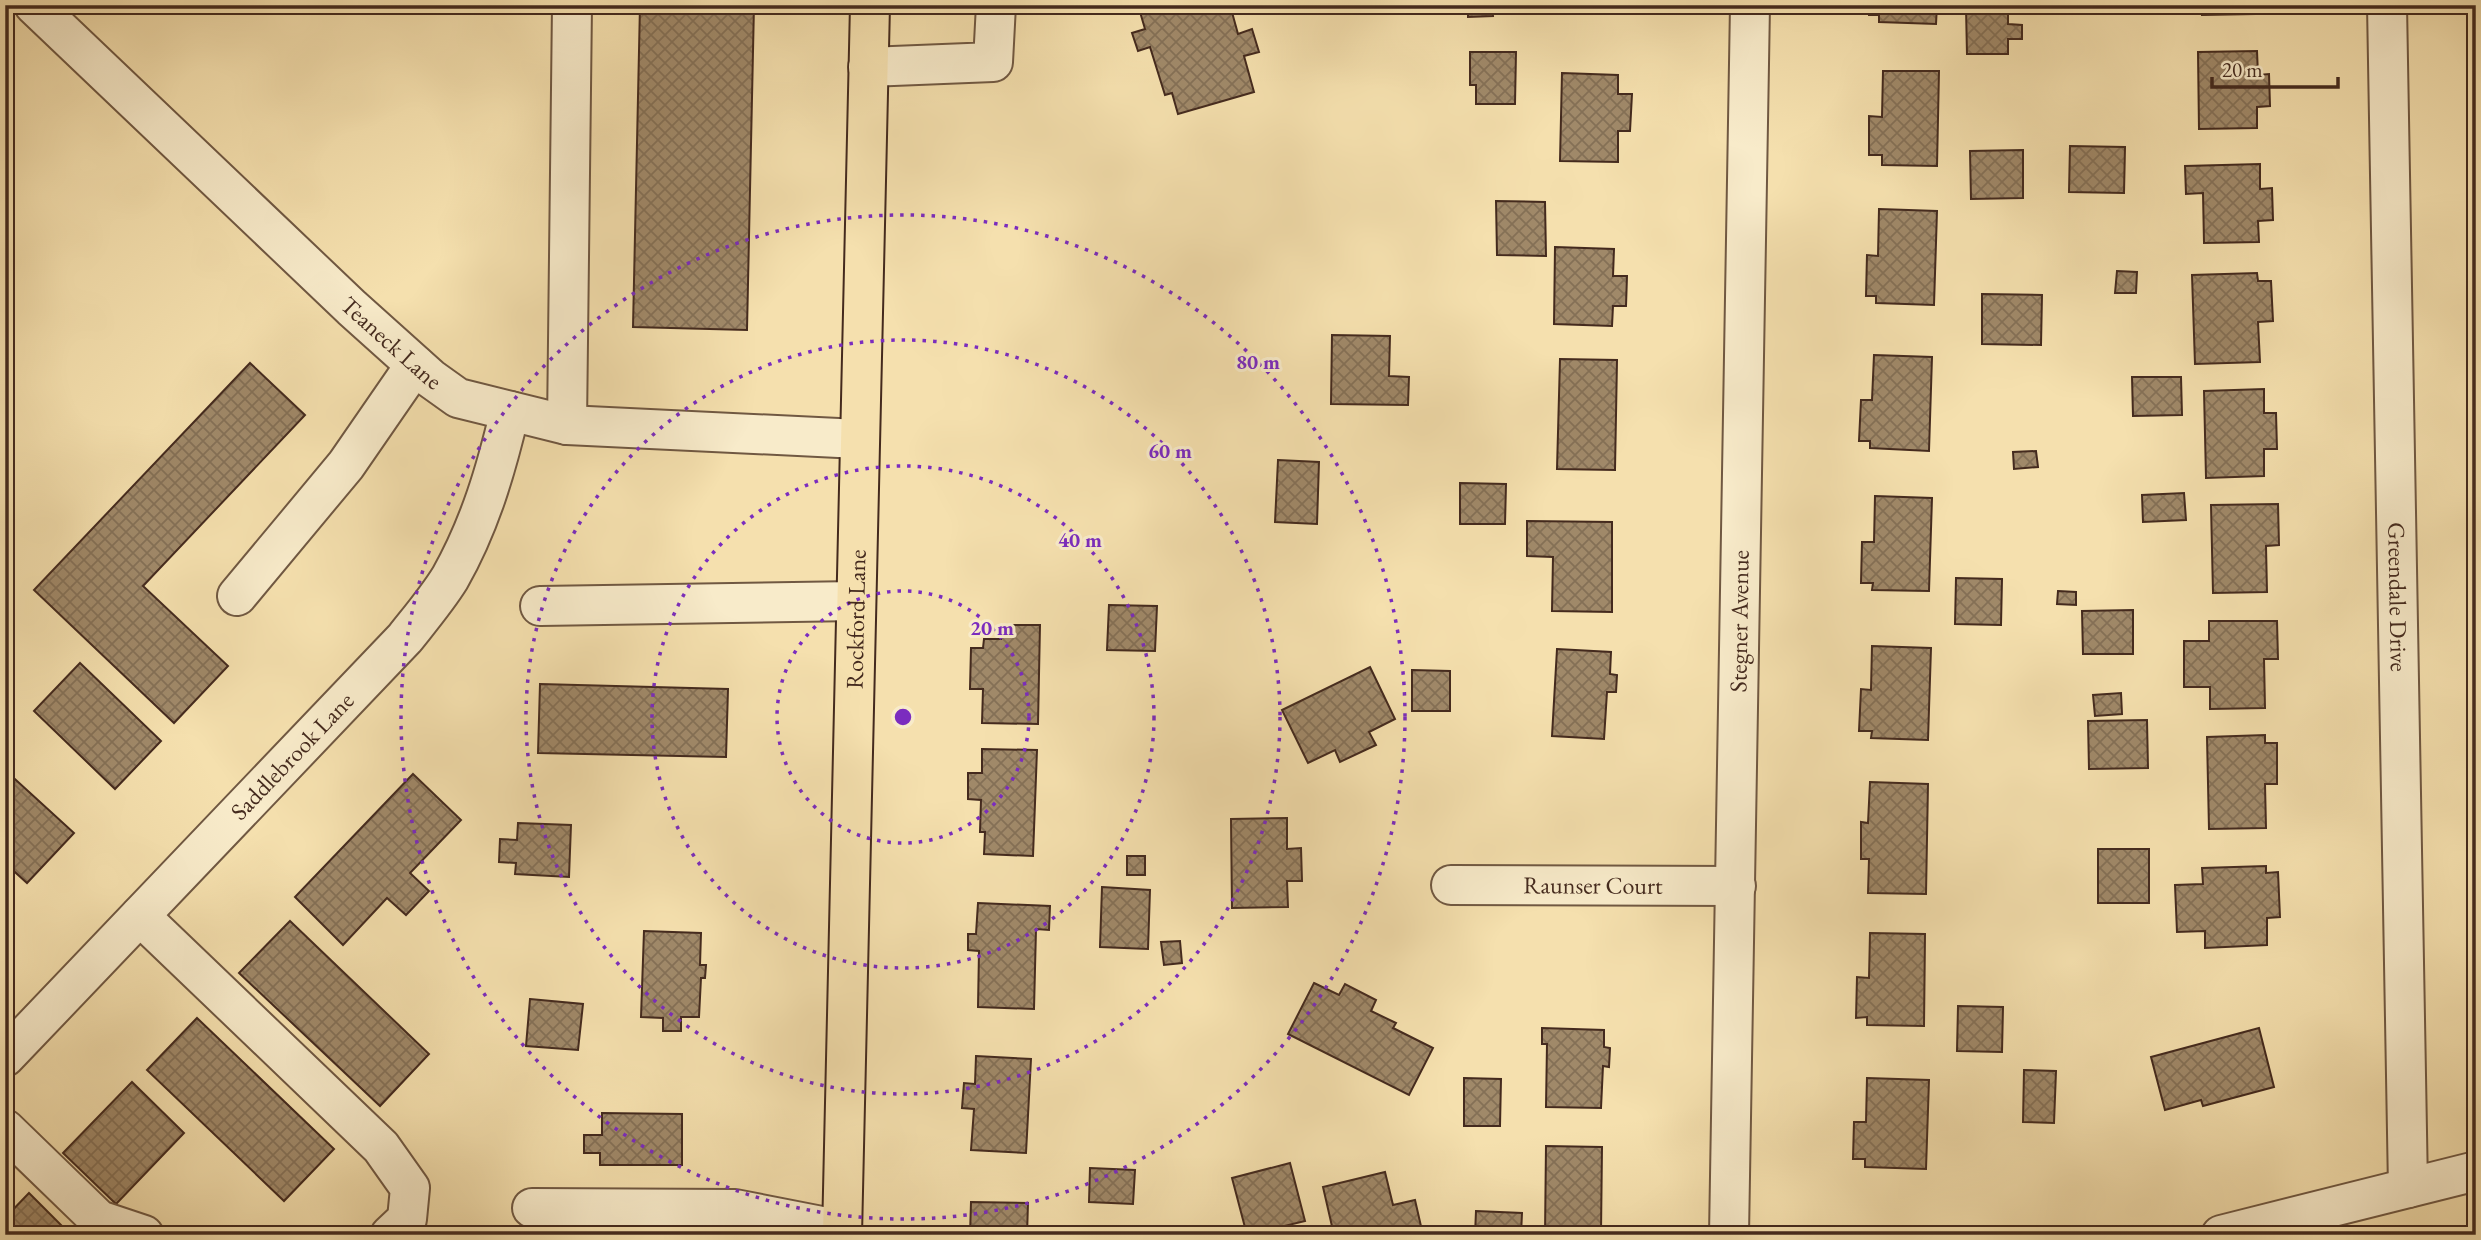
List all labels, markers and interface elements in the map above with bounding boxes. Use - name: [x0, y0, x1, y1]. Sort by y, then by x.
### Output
- scale bar: [2212, 46, 2338, 90]
- text: 20 m: [2222, 56, 2263, 83]
- street label: Teaneck Lane: [334, 289, 448, 397]
- text: 80 m: [1236, 348, 1280, 375]
- text: 60 m: [1148, 437, 1192, 464]
- street label: Greendale Drive: [2381, 522, 2415, 672]
- text: 40 m: [1058, 526, 1102, 553]
- street label: Rockford Lane: [838, 549, 873, 689]
- street label: Stegner Avenue: [1722, 550, 1756, 693]
- text: 20 m: [970, 614, 1014, 641]
- street label: Saddlebrook Lane: [223, 685, 360, 826]
- centre of rings: [891, 705, 915, 729]
- street label: Raunser Court: [1523, 869, 1663, 901]

